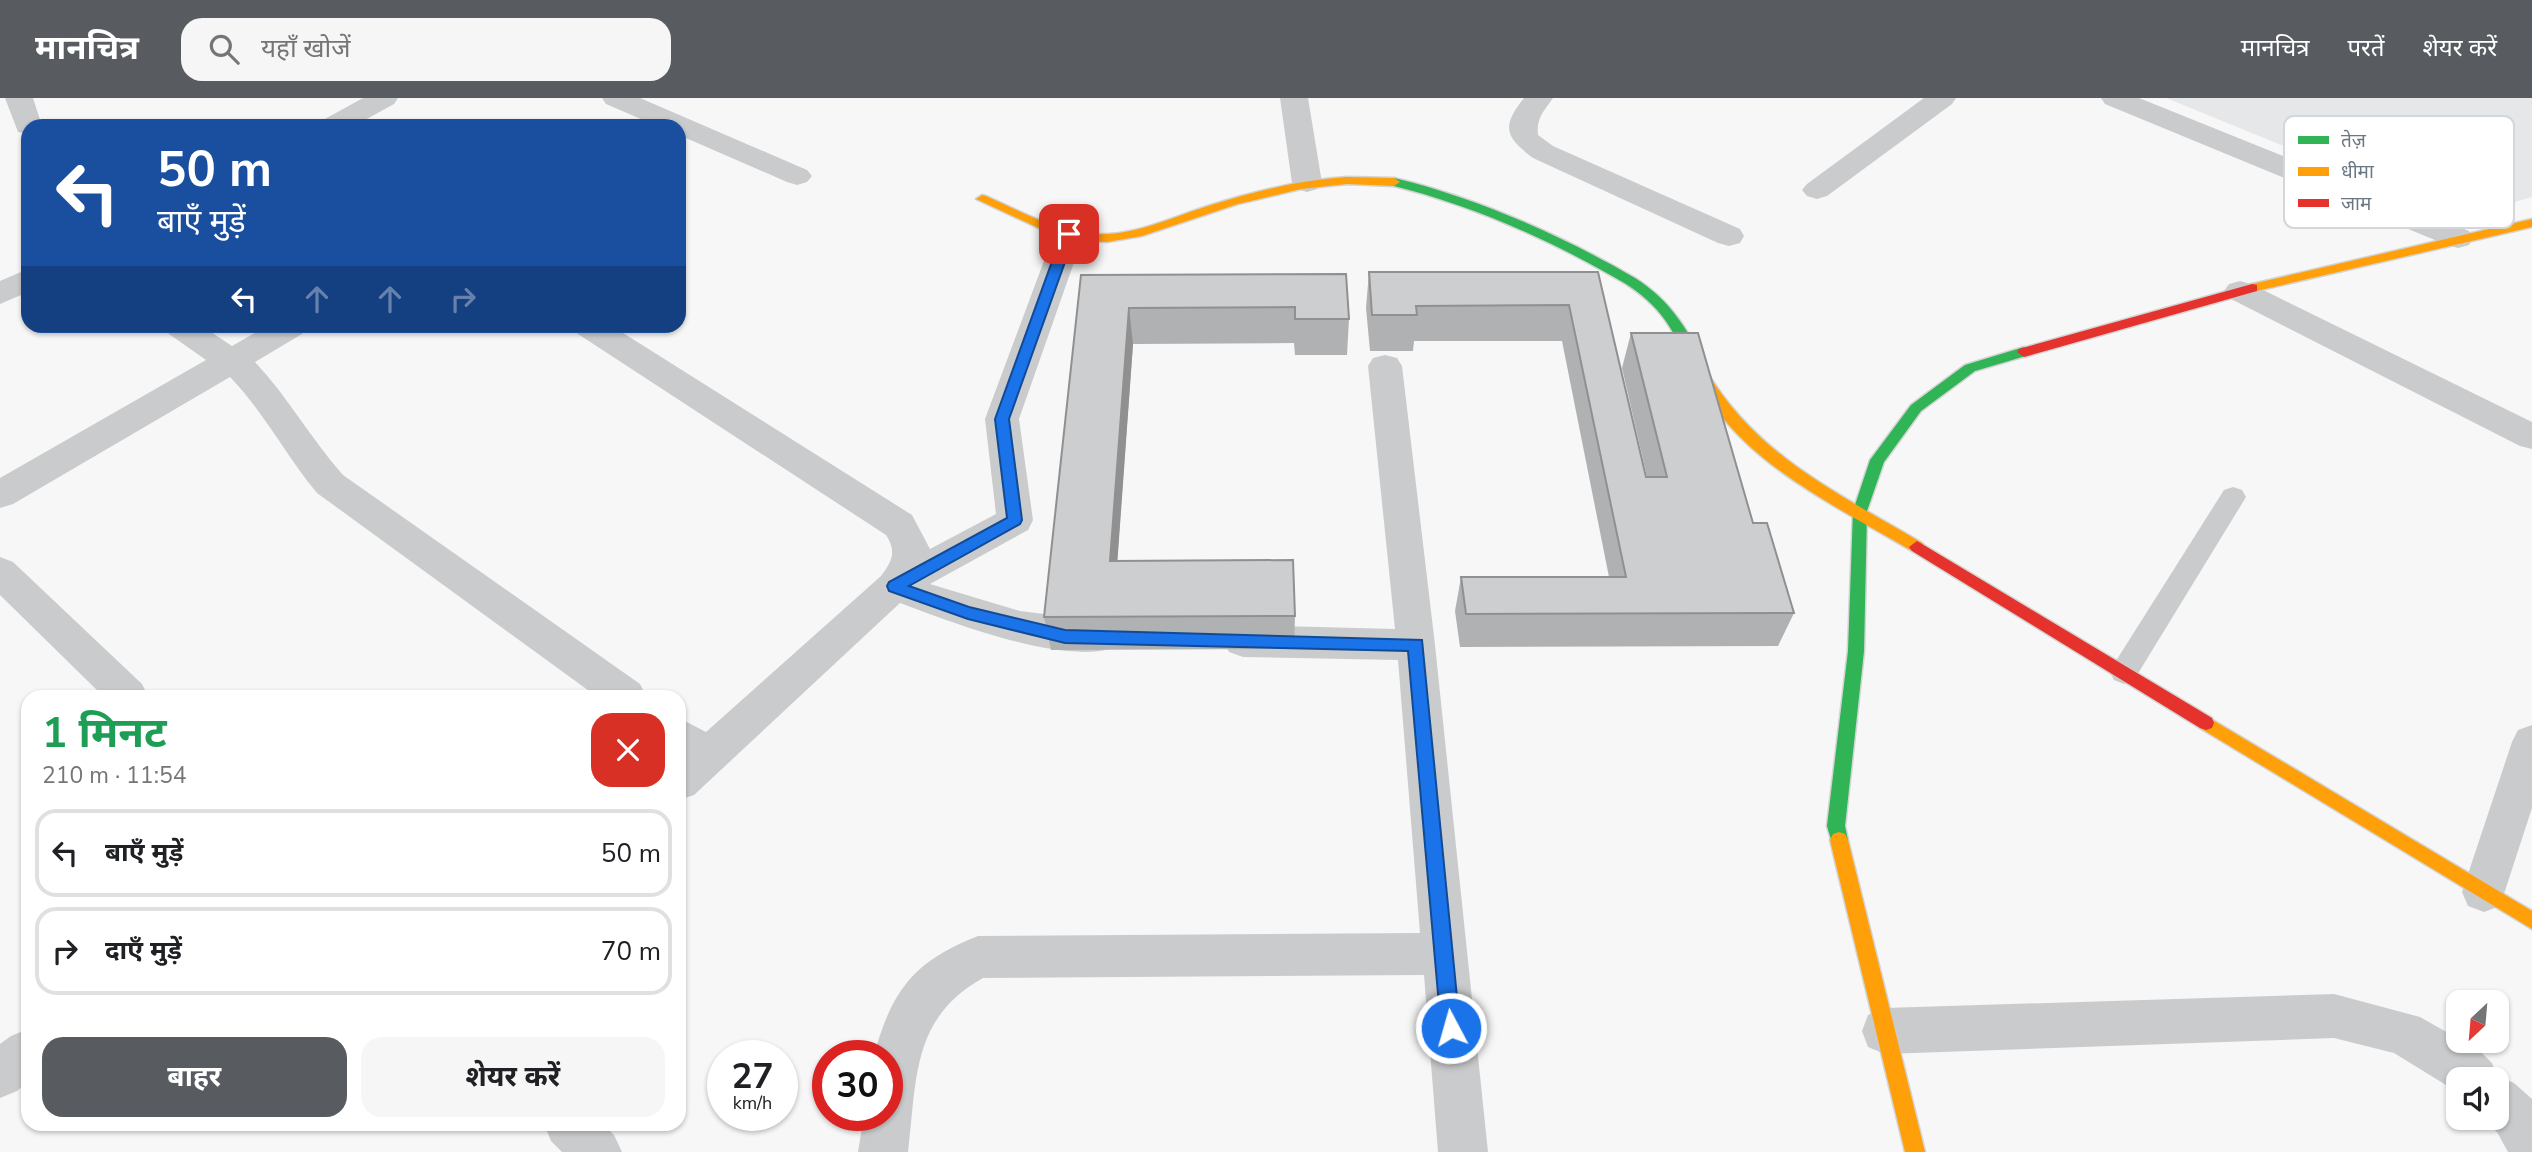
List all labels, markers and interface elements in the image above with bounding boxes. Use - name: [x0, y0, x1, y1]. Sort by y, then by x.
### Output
- search box: [181, 18, 671, 81]
- text: मानचित्र: [35, 26, 139, 71]
- icon: search: [205, 30, 243, 68]
- text: यहाँ खोजें: [261, 31, 351, 66]
- text: मानचित्र: [2241, 32, 2309, 64]
- text: परतें: [2347, 32, 2385, 64]
- text: शेयर करें: [2423, 32, 2497, 64]
- legend: [2284, 116, 2514, 228]
- text: तेज़: [2341, 128, 2367, 154]
- text: 50 m: [157, 136, 272, 203]
- icon: left: [42, 147, 133, 238]
- text: धीमा: [2341, 159, 2375, 185]
- text: जाम: [2341, 191, 2372, 217]
- text: बाएँ मुड़ें: [157, 200, 246, 243]
- pin: [1039, 204, 1099, 264]
- icon: arrive: [1050, 215, 1088, 253]
- icon: left: [225, 280, 263, 318]
- icon: ahead: [298, 280, 336, 318]
- icon: ahead: [371, 280, 409, 318]
- icon: right: [444, 280, 482, 318]
- text: 1 मिनट: [42, 705, 167, 762]
- button: close: [591, 713, 665, 787]
- text: 210 m · 11:54: [42, 760, 187, 791]
- icon: left: [46, 834, 84, 872]
- text: बाएँ मुड़ें: [105, 835, 183, 870]
- text: 50 m: [601, 836, 661, 871]
- icon: right: [46, 932, 84, 970]
- text: दाएँ मुड़ें: [105, 933, 182, 968]
- text: 70 m: [601, 934, 661, 969]
- north arrow: [2446, 990, 2510, 1054]
- map controls: [2446, 990, 2509, 1130]
- position arrow: [1414, 991, 1488, 1065]
- button: बाहर: [42, 1037, 347, 1117]
- button: शेयर करें: [361, 1037, 665, 1117]
- speed limit sign: 30: [812, 1040, 903, 1131]
- text: 27: [731, 1053, 774, 1100]
- button: sound: [2446, 1067, 2509, 1130]
- text: km/h: [733, 1091, 772, 1115]

